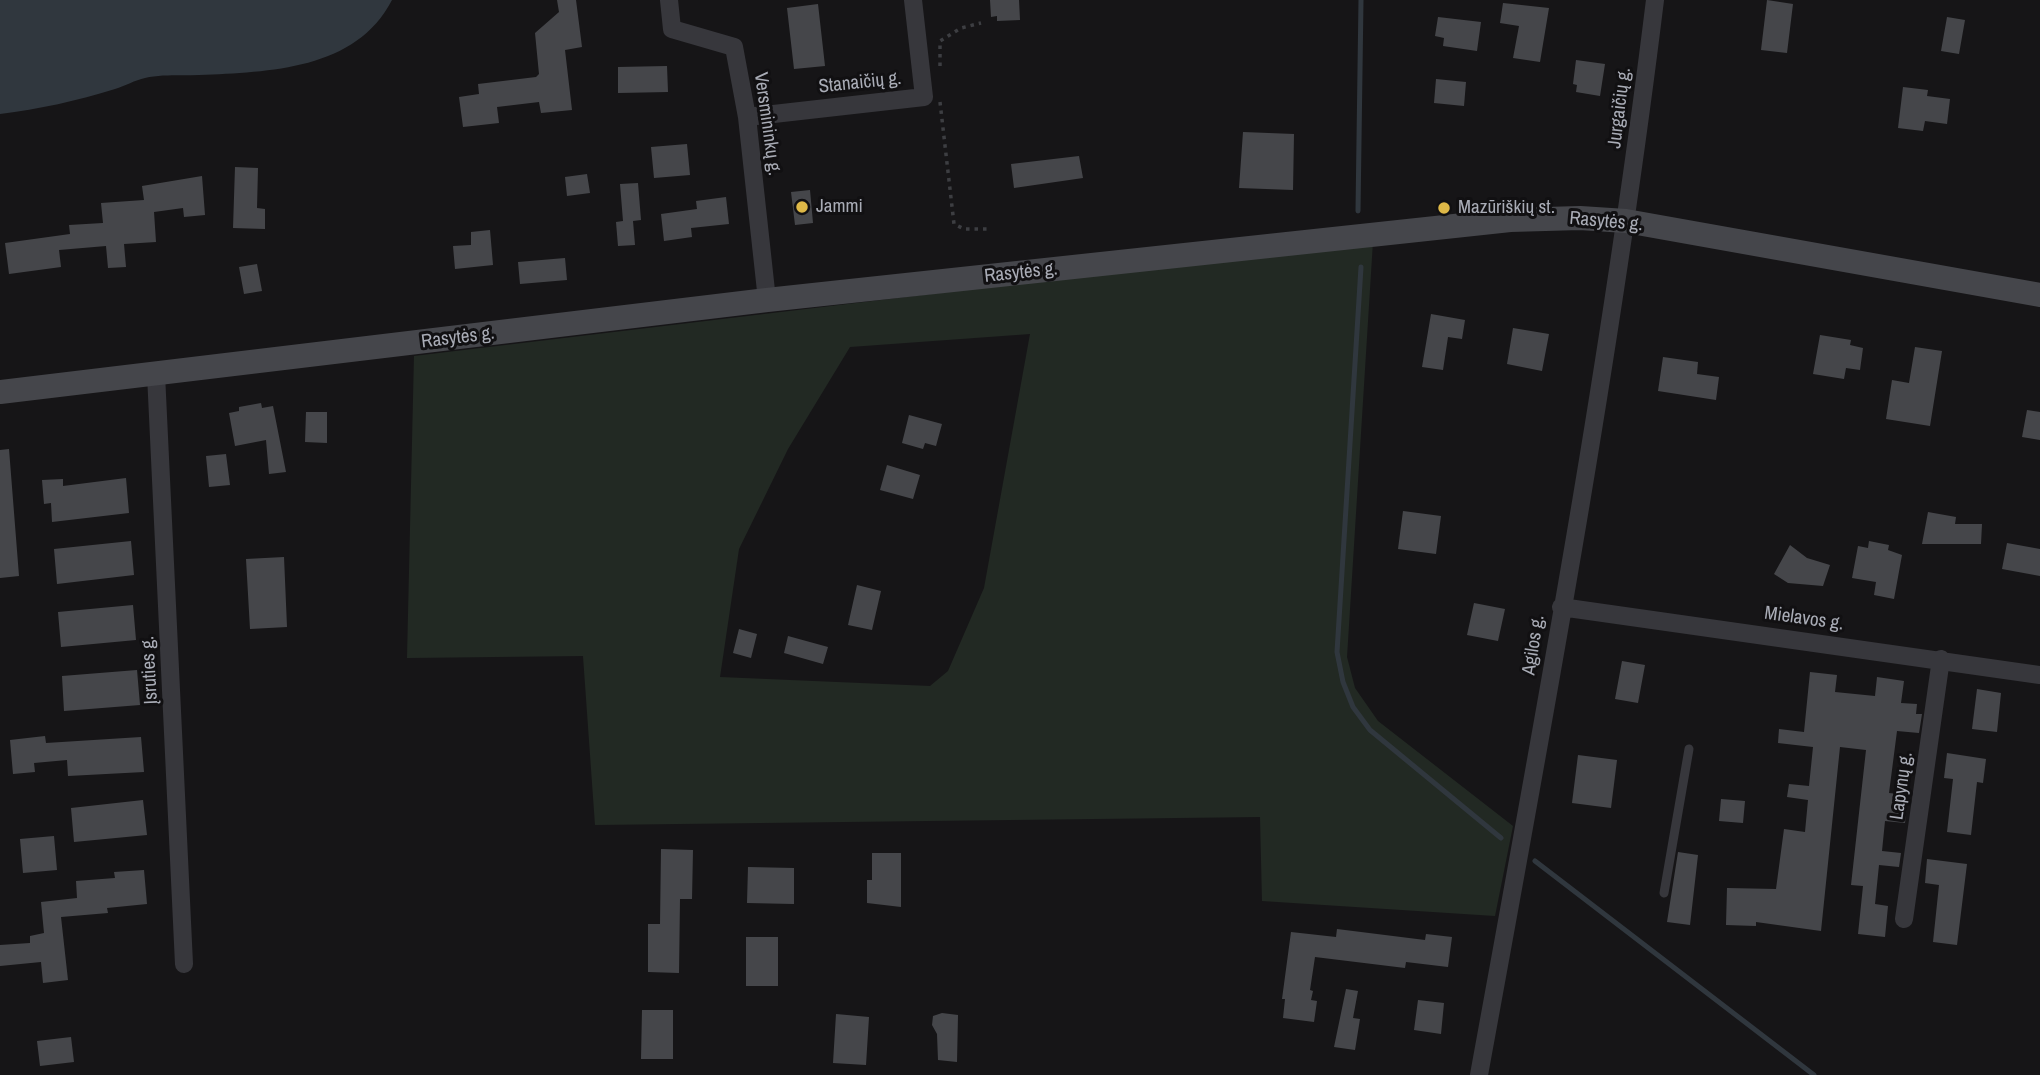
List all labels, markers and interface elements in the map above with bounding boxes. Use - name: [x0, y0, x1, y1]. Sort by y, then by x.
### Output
- street label: Jurgaičių g.: [1604, 66, 1636, 150]
- street label: Stanaičių g.: [817, 67, 903, 99]
- street label: Versmininkų g.: [748, 71, 786, 177]
- place label: Jammi: [816, 196, 863, 218]
- place label: Mazūriškių st.: [1458, 197, 1555, 219]
- marker: Jammi: [794, 199, 810, 215]
- marker: Mazūriškių st.: [1436, 200, 1452, 216]
- street label: Rasytės g.: [1568, 207, 1644, 237]
- street label: Rasytės g.: [983, 258, 1059, 288]
- street label: Rasytės g.: [420, 322, 496, 354]
- street label: Mielavos g.: [1763, 602, 1845, 636]
- street label: Agilos g.: [1518, 613, 1550, 677]
- street label: Įsruties g.: [137, 635, 163, 705]
- street label: Lapynų g.: [1886, 751, 1918, 821]

